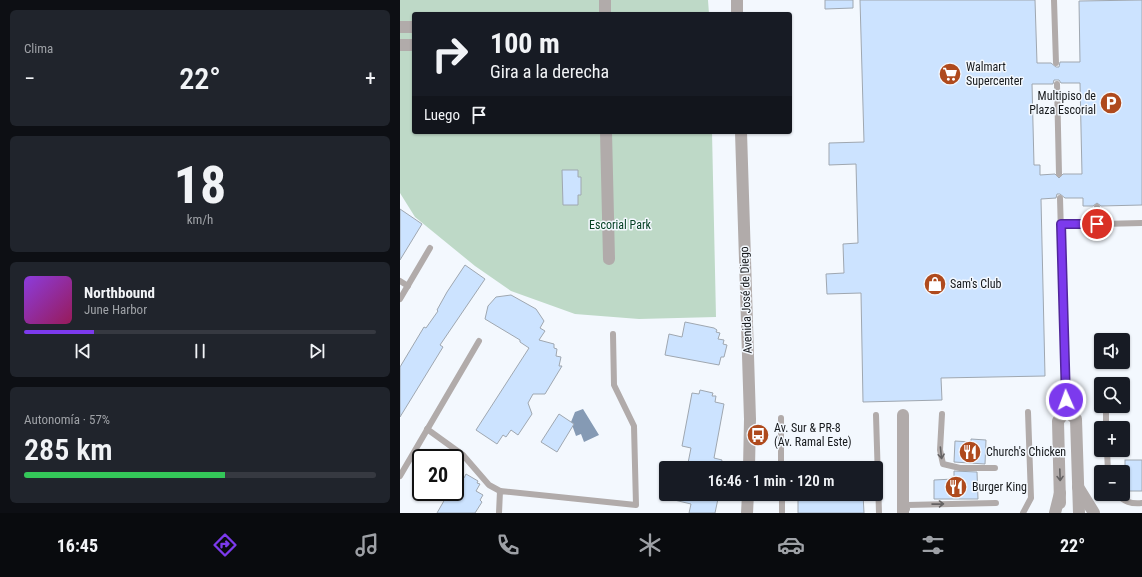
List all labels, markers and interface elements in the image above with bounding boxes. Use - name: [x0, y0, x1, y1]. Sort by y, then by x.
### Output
- text: 100 m: [490, 27, 560, 60]
- icon: right: [424, 28, 476, 80]
- text: Clima: [24, 41, 53, 56]
- place label: Walmart Supercenter: [966, 60, 1023, 88]
- text: 22°: [179, 61, 221, 96]
- text: Gira a la derecha: [490, 61, 609, 82]
- supermarket icon: Walmart Supercenter: [937, 61, 963, 87]
- text: −: [24, 66, 35, 91]
- text: +: [365, 66, 376, 91]
- place label: Multipiso de Plaza Escorial: [1029, 89, 1096, 117]
- parking icon: Multipiso de Plaza Escorial: [1098, 90, 1124, 116]
- icon: arrive: [468, 104, 490, 126]
- text: Luego: [424, 106, 460, 124]
- text: 18: [174, 155, 226, 216]
- pin: [1080, 207, 1114, 241]
- text: km/h: [187, 212, 213, 227]
- icon: arrive: [1086, 213, 1108, 235]
- park label: Escorial Park: [589, 218, 652, 232]
- street label: Avenida José de Diego: [737, 246, 755, 354]
- shop icon: Sam's Club: [922, 271, 948, 297]
- place label: Sam's Club: [950, 277, 1002, 291]
- text: Northbound: [84, 284, 155, 302]
- text: June Harbor: [84, 302, 147, 317]
- map controls: [1094, 333, 1130, 501]
- button: sound: [1094, 333, 1130, 369]
- icon: previous: [72, 340, 94, 362]
- icon: pause: [189, 340, 211, 362]
- icon: next: [306, 340, 328, 362]
- button: search: [1094, 377, 1130, 413]
- position arrow: [1045, 379, 1087, 421]
- text: Autonomía · 57%: [24, 412, 110, 427]
- place label: Av. Sur & PR-8 (Av. Ramal Este): [774, 421, 852, 449]
- button: +: [1094, 421, 1130, 457]
- bus stop icon: Av. Sur & PR-8 (Av. Ramal Este): [745, 422, 771, 448]
- text: 285 km: [24, 432, 113, 467]
- restaurant icon: Church's Chicken: [957, 439, 983, 465]
- place label: Church's Chicken: [986, 445, 1066, 459]
- one-way arrow: [938, 446, 945, 459]
- speed limit sign: 20: [412, 449, 464, 501]
- button: −: [1094, 465, 1130, 501]
- one-way arrow: [1056, 468, 1063, 481]
- text: 16:46 · 1 min · 120 m: [708, 472, 834, 490]
- restaurant icon: Burger King: [943, 474, 969, 500]
- place label: Burger King: [972, 480, 1027, 494]
- one-way arrow: [931, 501, 944, 508]
- icon: directions: [211, 531, 239, 559]
- icon: music: [353, 531, 381, 559]
- icon: phone: [494, 531, 522, 559]
- icon: climate: [636, 531, 664, 559]
- icon: car: [777, 531, 805, 559]
- icon: filters: [919, 531, 947, 559]
- text: 16:45: [57, 535, 98, 556]
- text: 22°: [1060, 535, 1085, 556]

